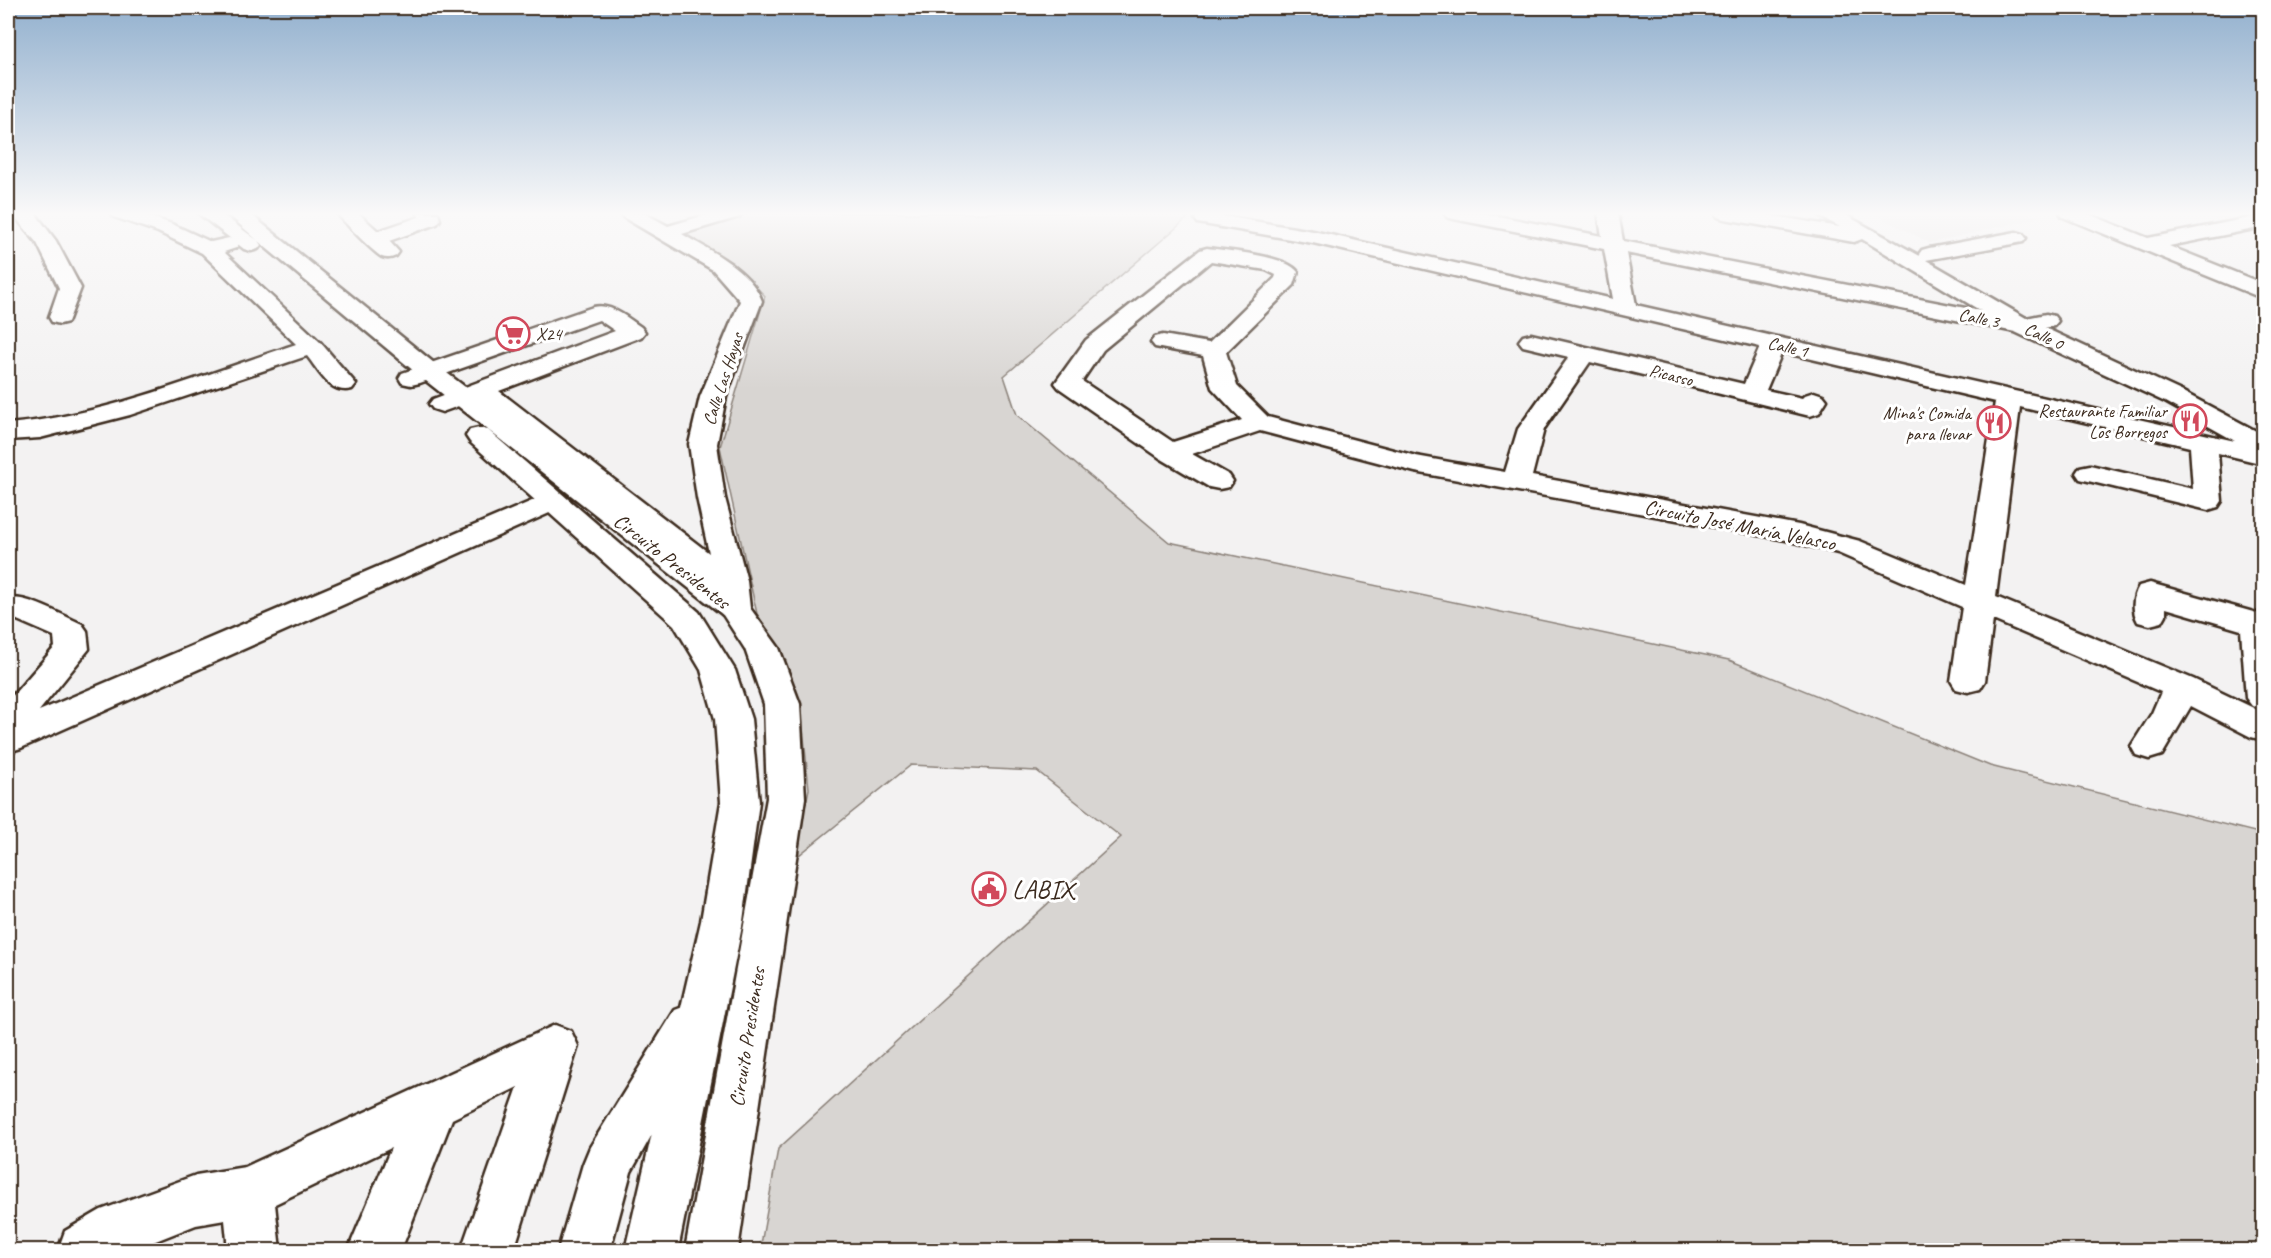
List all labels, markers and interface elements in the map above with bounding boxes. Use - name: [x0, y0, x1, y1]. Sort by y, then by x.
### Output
- street label: Calle 3: [1957, 303, 2003, 333]
- supermarket icon: X24: [495, 316, 531, 352]
- street label: Calle 0: [2021, 317, 2069, 355]
- place label: X24: [536, 323, 564, 345]
- street label: Calle Las Hayas: [698, 328, 749, 428]
- street label: Calle 1: [1766, 332, 1811, 363]
- street label: Picasso: [1647, 359, 1697, 391]
- place label: Restaurante Familiar Los Borregos: [2038, 400, 2169, 443]
- place label: Mina's Comida para llevar: [1883, 402, 1973, 445]
- restaurant icon: Restaurante Familiar Los Borregos: [2172, 403, 2208, 439]
- restaurant icon: Mina's Comida para llevar: [1976, 405, 2012, 441]
- street label: Circuito José María Velasco: [1642, 494, 1839, 557]
- street label: Circuito Presidentes: [609, 507, 737, 616]
- public building icon: LABIX: [971, 871, 1007, 907]
- place label: LABIX: [1012, 873, 1078, 906]
- street label: Circuito Presidentes: [723, 964, 771, 1108]

